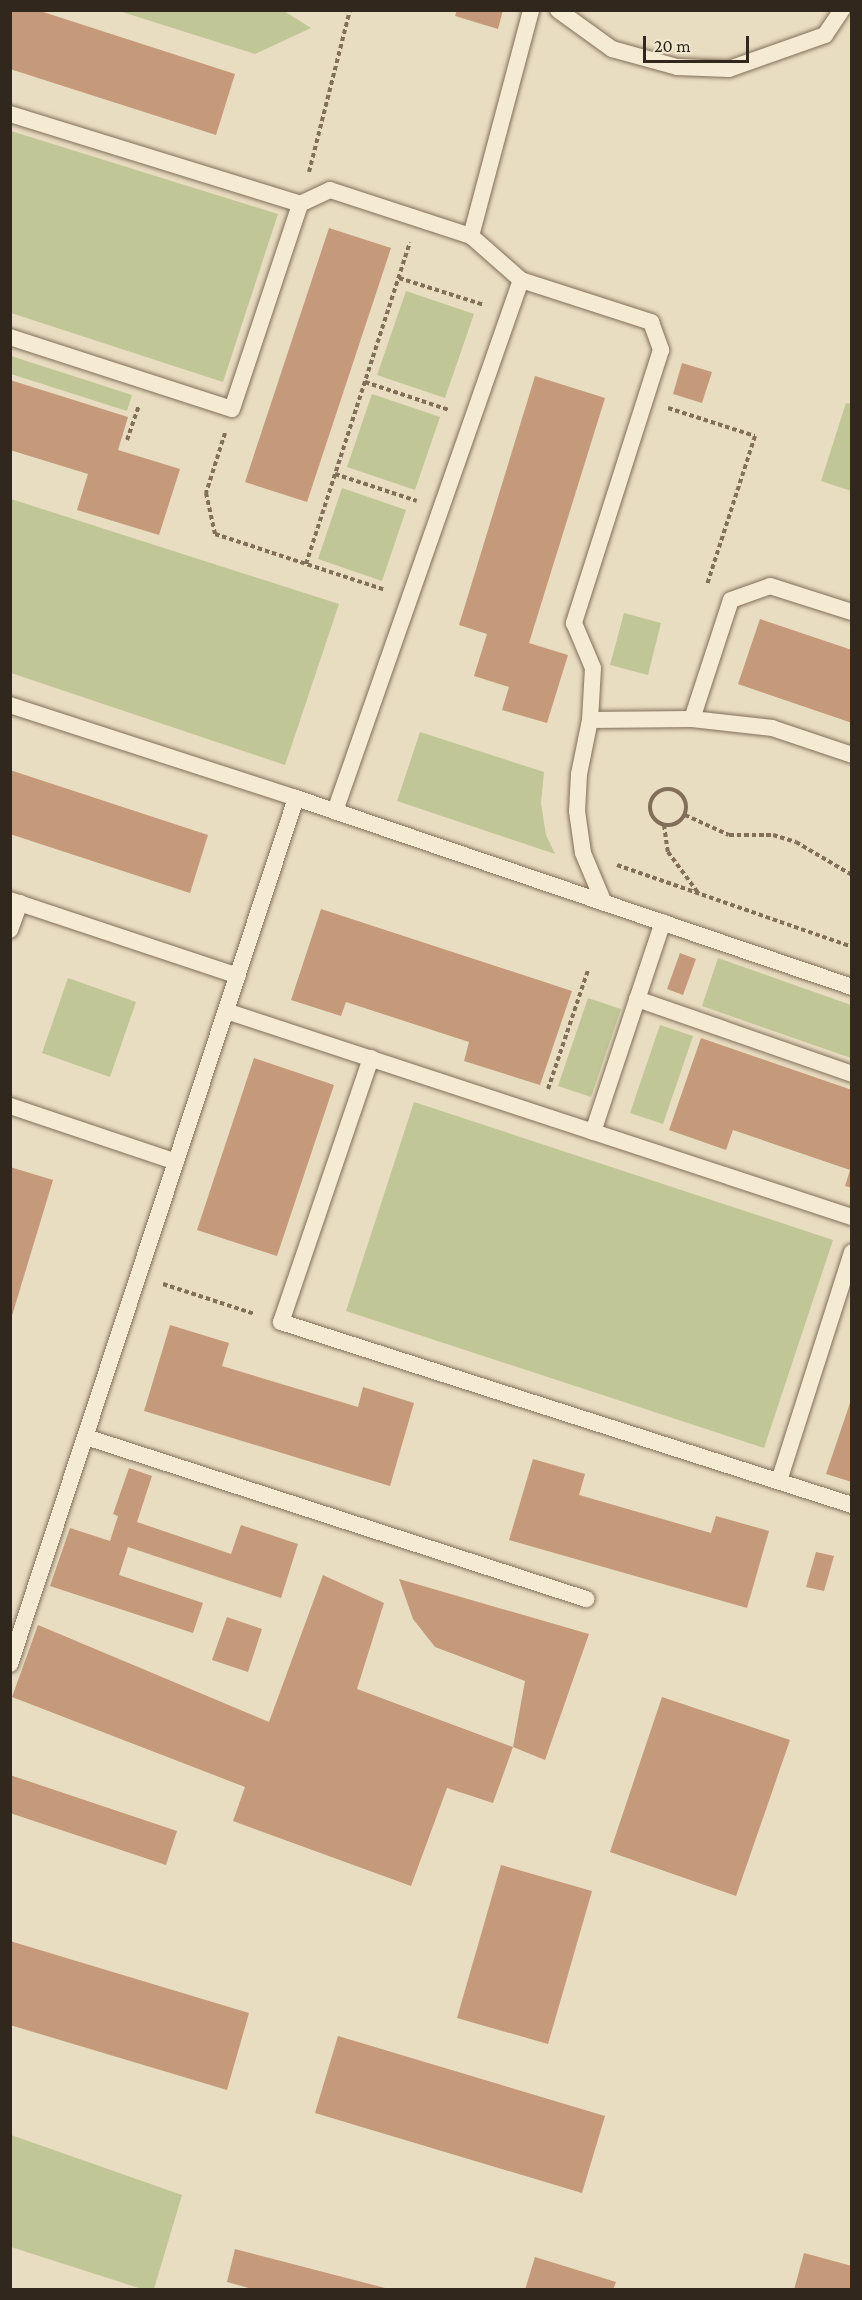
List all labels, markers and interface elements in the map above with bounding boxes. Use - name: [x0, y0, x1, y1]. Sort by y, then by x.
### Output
- scale bar: [646, 24, 752, 62]
- text: 20 m: [654, 36, 691, 56]

